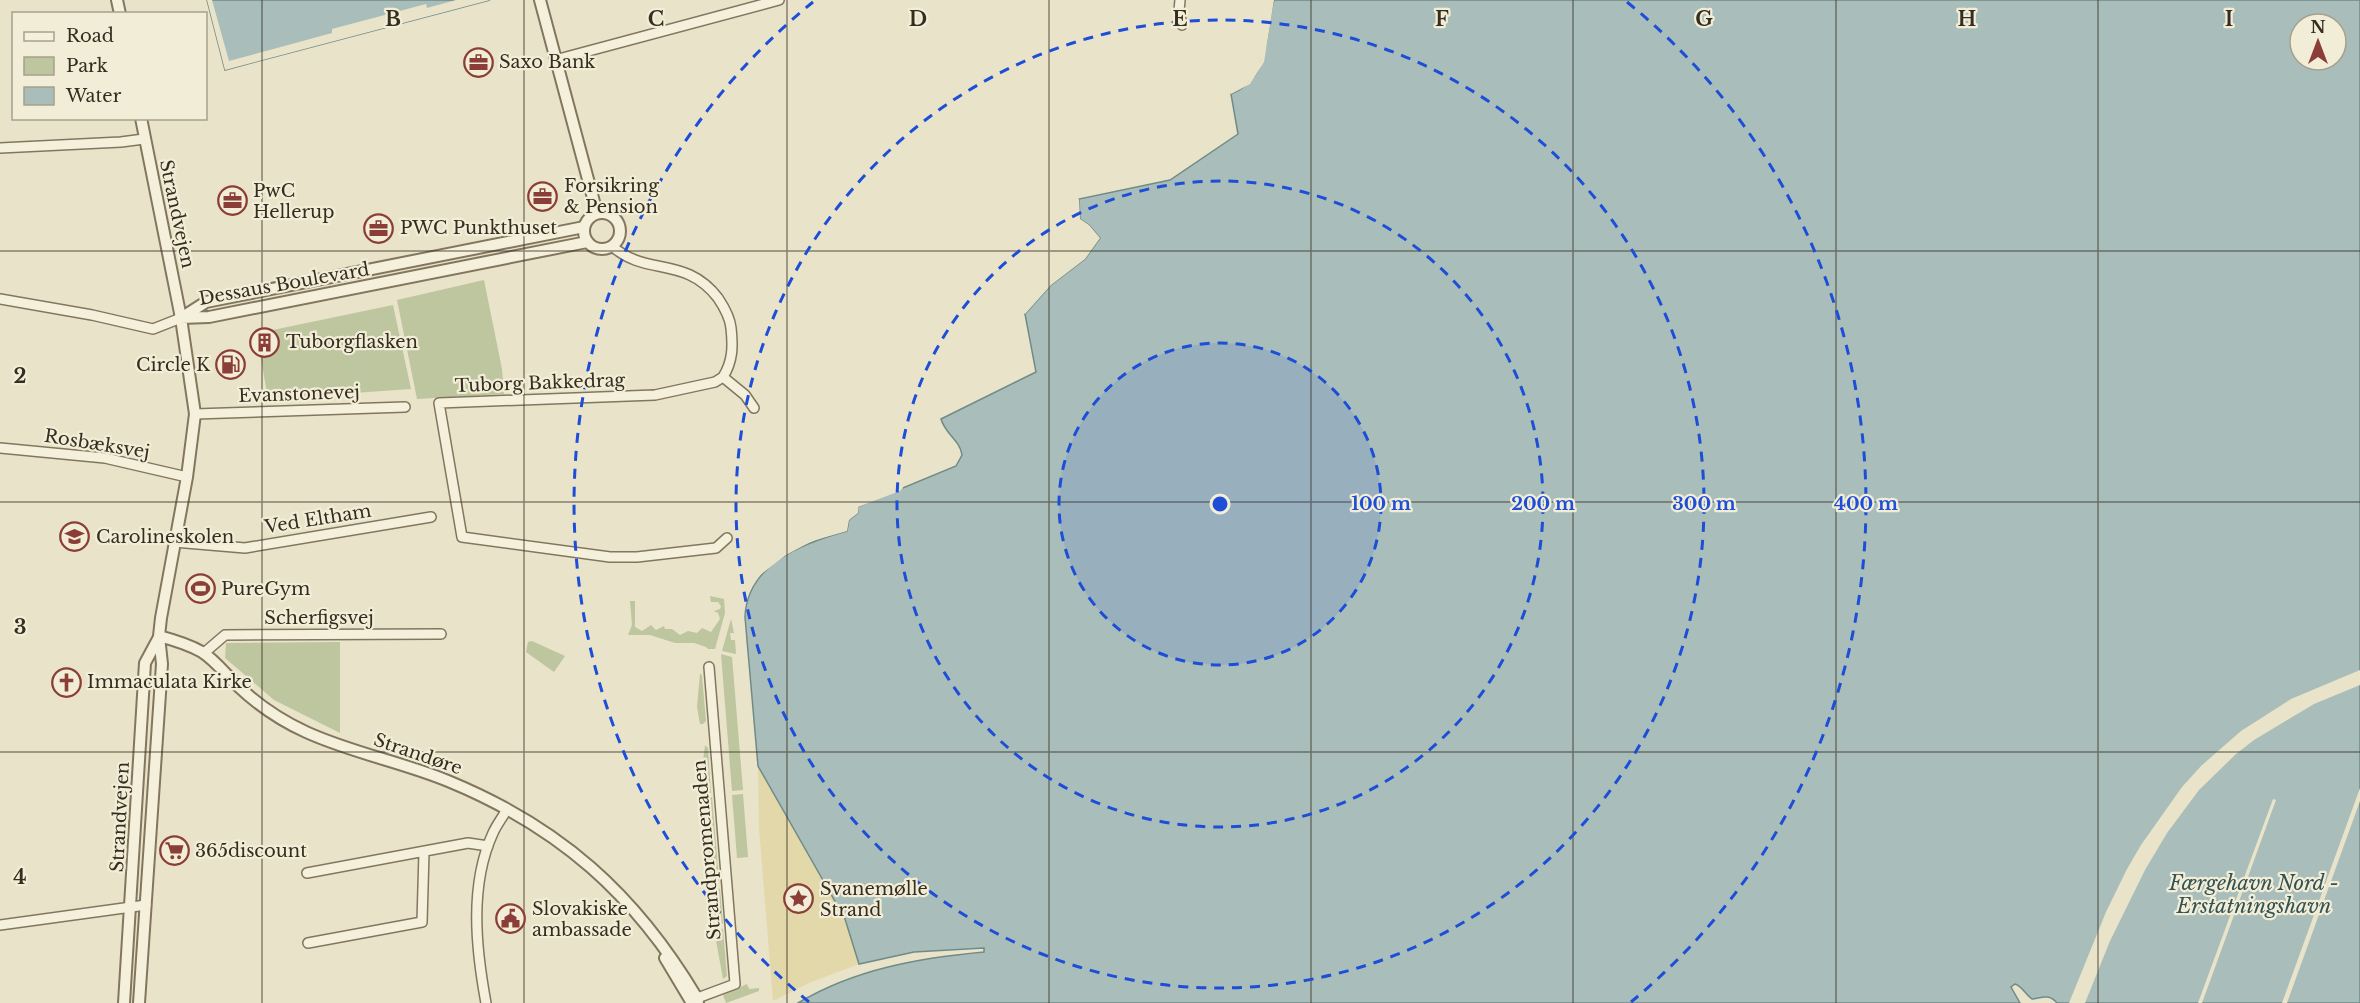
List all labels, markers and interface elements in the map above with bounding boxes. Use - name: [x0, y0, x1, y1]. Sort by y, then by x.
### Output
- text: B: [385, 7, 401, 31]
- text: C: [648, 7, 664, 31]
- text: D: [909, 7, 927, 31]
- text: E: [1172, 7, 1188, 31]
- text: F: [1435, 7, 1449, 31]
- text: G: [1695, 7, 1713, 31]
- text: H: [1958, 7, 1977, 31]
- text: I: [2225, 7, 2233, 31]
- legend: [12, 12, 207, 120]
- north arrow: [2288, 12, 2348, 72]
- text: N: [2310, 17, 2326, 37]
- text: Road: [66, 25, 114, 47]
- office icon: Saxo Bank: [462, 46, 494, 78]
- place label: Saxo Bank: [499, 51, 595, 73]
- text: Park: [66, 55, 108, 77]
- text: Water: [65, 85, 122, 107]
- street label: Strandvejen: [155, 158, 199, 270]
- place label: Forsikring & Pension: [564, 175, 659, 218]
- place label: PwC Hellerup: [253, 180, 334, 223]
- office icon: Forsikring & Pension: [527, 180, 559, 212]
- office icon: PwC Hellerup: [216, 185, 248, 217]
- office icon: PWC Punkthuset: [363, 212, 395, 244]
- place label: PWC Punkthuset: [400, 217, 557, 239]
- street label: Dessaus Boulevard: [197, 258, 371, 310]
- building icon: Tuborgflasken: [249, 326, 281, 358]
- place label: Tuborgflasken: [286, 331, 418, 353]
- fuel station icon: Circle K: [215, 349, 247, 381]
- place label: Circle K: [136, 354, 211, 376]
- text: 2: [13, 364, 27, 388]
- street label: Tuborg Bakkedrag: [454, 369, 626, 397]
- street label: Evanstonevej: [238, 381, 360, 407]
- street label: Rosbæksvej: [43, 425, 151, 463]
- text: 100 m: [1351, 493, 1411, 515]
- text: 200 m: [1511, 493, 1575, 515]
- text: 300 m: [1672, 493, 1736, 515]
- text: 400 m: [1834, 493, 1898, 515]
- centre of rings: [1210, 494, 1230, 514]
- street label: Ved Eltham: [262, 500, 373, 538]
- school or university icon: Carolineskolen: [59, 521, 91, 553]
- place label: Carolineskolen: [96, 526, 234, 548]
- sports icon: PureGym: [184, 573, 216, 605]
- place label: PureGym: [221, 578, 310, 600]
- street label: Scherfigsvej: [264, 607, 374, 629]
- text: 3: [14, 615, 26, 639]
- church icon: Immaculata Kirke: [50, 666, 82, 698]
- place label: Immaculata Kirke: [87, 671, 252, 693]
- street label: Strandøre: [371, 729, 465, 779]
- street label: Strandpromenaden: [688, 759, 726, 941]
- street label: Strandvejen: [106, 761, 134, 873]
- supermarket icon: 365discount: [158, 835, 190, 867]
- place label: 365discount: [195, 840, 307, 862]
- text: 4: [13, 865, 27, 889]
- water label: Færgehavn Nord - Erstatningshavn: [2168, 871, 2339, 918]
- place label: Svanemølle Strand: [820, 878, 928, 921]
- place icon: Svanemølle Strand: [783, 883, 815, 915]
- place label: Slovakiske ambassade: [532, 898, 632, 941]
- public building icon: Slovakiske ambassade: [495, 903, 527, 935]

